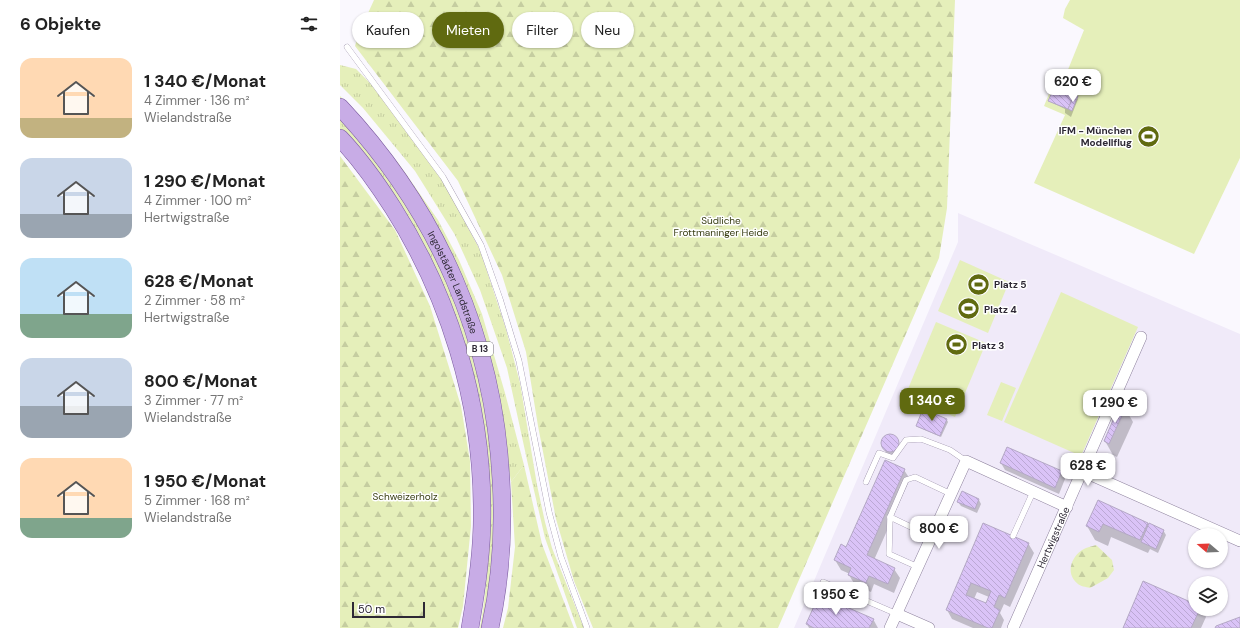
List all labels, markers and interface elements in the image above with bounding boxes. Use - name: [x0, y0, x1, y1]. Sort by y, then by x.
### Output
- chip: Kaufen: [352, 12, 424, 48]
- chip: Mieten: [432, 12, 504, 48]
- chip: Filter: [512, 12, 573, 48]
- chip: Neu: [581, 12, 634, 48]
- text: 6 Objekte: [20, 13, 101, 35]
- icon: filters: [298, 13, 320, 35]
- pin: 620 €: [1045, 69, 1101, 103]
- text: 1 340 €/Monat: [144, 70, 266, 92]
- text: 620 €: [1054, 73, 1092, 90]
- icon: home: [52, 74, 100, 122]
- text: 4 Zimmer · 136 m²: [144, 92, 250, 109]
- text: Wielandstraße: [144, 109, 232, 126]
- sports icon: IFM - München Modellflug: [1135, 123, 1161, 149]
- place label: IFM - München Modellflug: [1059, 124, 1132, 149]
- text: 1 290 €/Monat: [144, 170, 265, 192]
- icon: home: [52, 174, 100, 222]
- text: 4 Zimmer · 100 m²: [144, 192, 252, 209]
- text: Hertwigstraße: [144, 209, 229, 226]
- park label: Südliche Fröttmaninger Heide: [674, 214, 769, 239]
- street label: Ingolstädter Landstraße: [425, 228, 481, 336]
- text: 628 €/Monat: [144, 270, 254, 292]
- sports icon: Platz 5: [966, 271, 992, 297]
- icon: home: [52, 274, 100, 322]
- place label: Platz 5: [994, 278, 1026, 291]
- text: 2 Zimmer · 58 m²: [144, 292, 245, 309]
- sports icon: Platz 4: [955, 296, 981, 322]
- place label: Platz 4: [984, 303, 1017, 316]
- text: Hertwigstraße: [144, 309, 229, 326]
- sports icon: Platz 3: [943, 332, 969, 358]
- place label: Platz 3: [972, 339, 1004, 352]
- road number: B 13: [467, 342, 493, 356]
- text: 800 €/Monat: [144, 370, 257, 392]
- icon: home: [52, 374, 100, 422]
- pin: 1 340 €: [895, 388, 969, 422]
- pin: 1 290 €: [1078, 390, 1152, 424]
- text: 3 Zimmer · 77 m²: [144, 392, 243, 409]
- text: 1 340 €: [909, 392, 955, 409]
- text: 1 290 €: [1092, 394, 1138, 411]
- text: Wielandstraße: [144, 409, 232, 426]
- pin: 628 €: [1060, 453, 1116, 487]
- text: 628 €: [1069, 457, 1107, 474]
- text: 1 950 €/Monat: [144, 470, 266, 492]
- icon: home: [52, 474, 100, 522]
- park label: Schweizerholz: [372, 490, 438, 503]
- text: 5 Zimmer · 168 m²: [144, 492, 250, 509]
- street label: Hertwigstraße: [1034, 504, 1072, 570]
- text: Wielandstraße: [144, 509, 232, 526]
- pin: 800 €: [911, 516, 967, 550]
- text: 800 €: [919, 520, 959, 537]
- north arrow: [1188, 528, 1228, 568]
- map controls: [1188, 528, 1228, 616]
- button: layers: [1188, 576, 1228, 616]
- pin: 1 950 €: [799, 582, 873, 616]
- text: 1 950 €: [813, 586, 859, 603]
- scale bar: [352, 600, 425, 619]
- text: 50 m: [358, 602, 385, 616]

